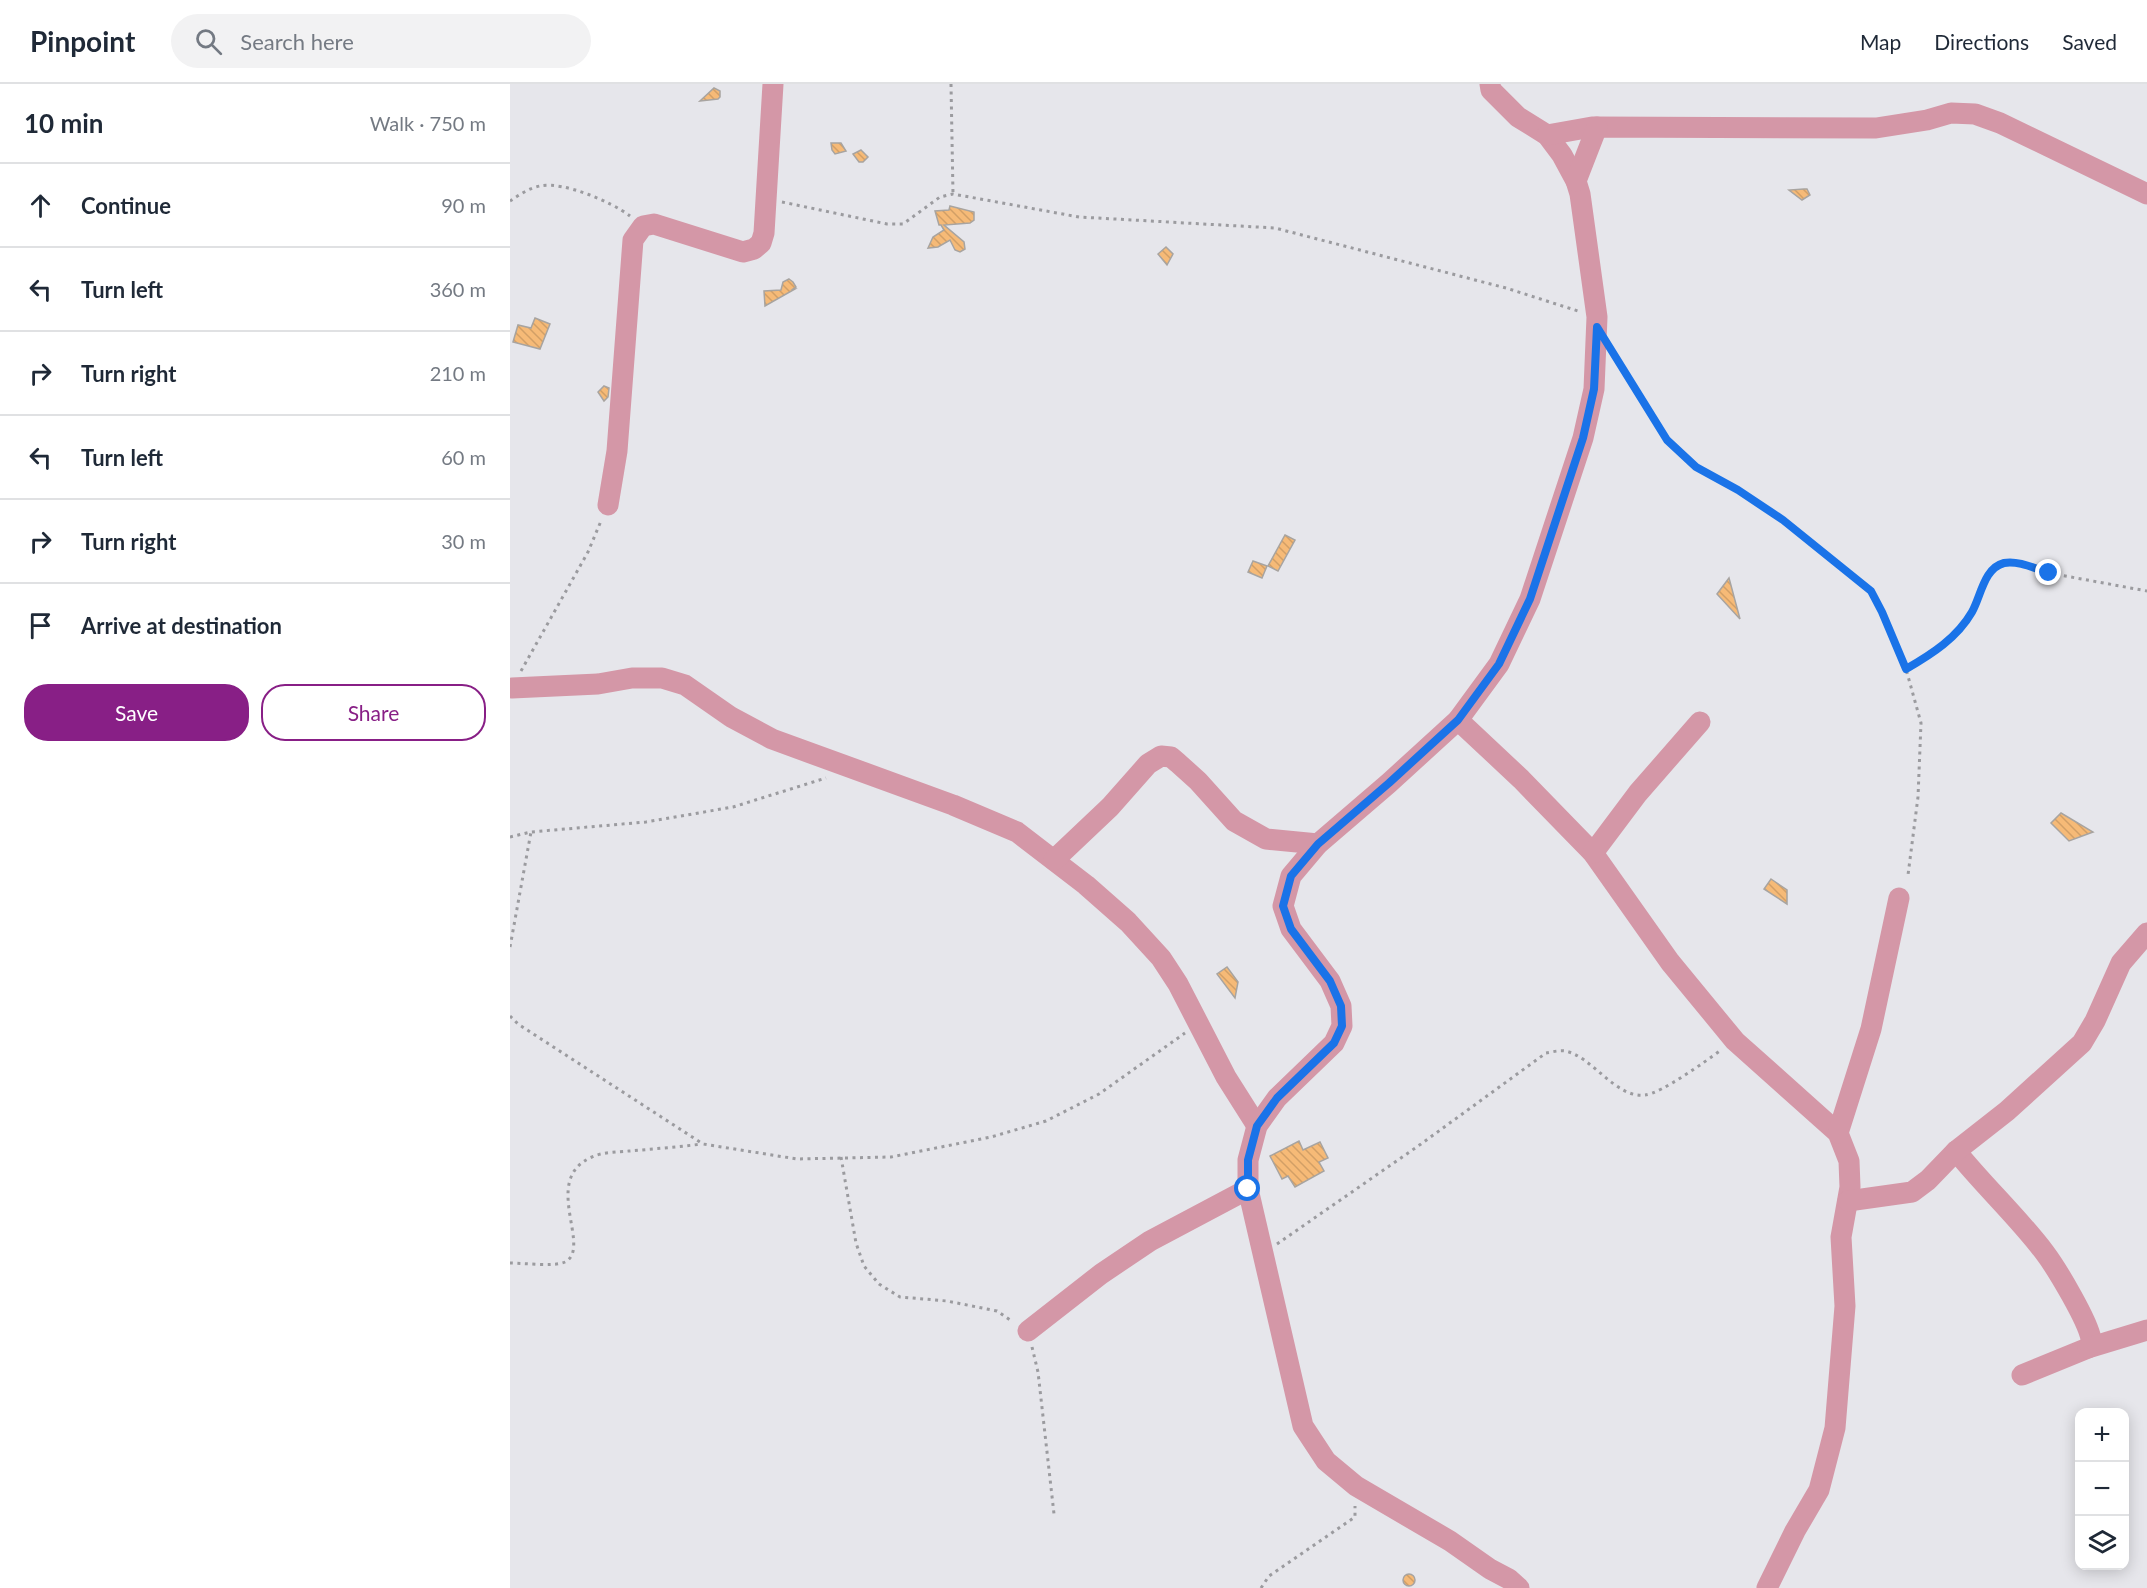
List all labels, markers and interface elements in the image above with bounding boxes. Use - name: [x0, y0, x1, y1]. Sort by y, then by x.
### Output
- search box: [171, 14, 591, 68]
- text: Pinpoint: [30, 24, 135, 58]
- icon: search: [192, 25, 225, 58]
- text: Search here: [240, 28, 354, 55]
- text: Map: [1860, 29, 1901, 54]
- text: Directions: [1934, 29, 2029, 54]
- text: Saved: [2062, 29, 2117, 54]
- text: 10 min: [24, 107, 104, 139]
- text: Walk · 750 m: [370, 111, 486, 135]
- icon: ahead: [24, 189, 57, 222]
- text: Continue: [81, 192, 171, 219]
- text: 90 m: [441, 193, 486, 217]
- icon: left: [24, 273, 57, 306]
- text: Turn left: [81, 276, 163, 303]
- text: 360 m: [430, 277, 486, 301]
- icon: right: [24, 357, 57, 390]
- text: Turn right: [81, 360, 176, 387]
- text: 210 m: [430, 361, 486, 385]
- icon: left: [24, 441, 57, 474]
- text: Turn left: [81, 444, 163, 471]
- text: 60 m: [441, 445, 486, 469]
- icon: right: [24, 525, 57, 558]
- text: Turn right: [81, 528, 176, 555]
- text: 30 m: [441, 529, 486, 553]
- route end: [2035, 559, 2061, 585]
- icon: arrive: [24, 609, 57, 642]
- text: Arrive at destination: [81, 612, 282, 639]
- button: Save: [24, 684, 249, 741]
- button: Share: [261, 684, 486, 741]
- route start: [1234, 1175, 1260, 1201]
- map controls: [2075, 1408, 2129, 1570]
- button: +: [2075, 1408, 2129, 1462]
- button: −: [2075, 1462, 2129, 1516]
- button: layers: [2075, 1516, 2129, 1570]

